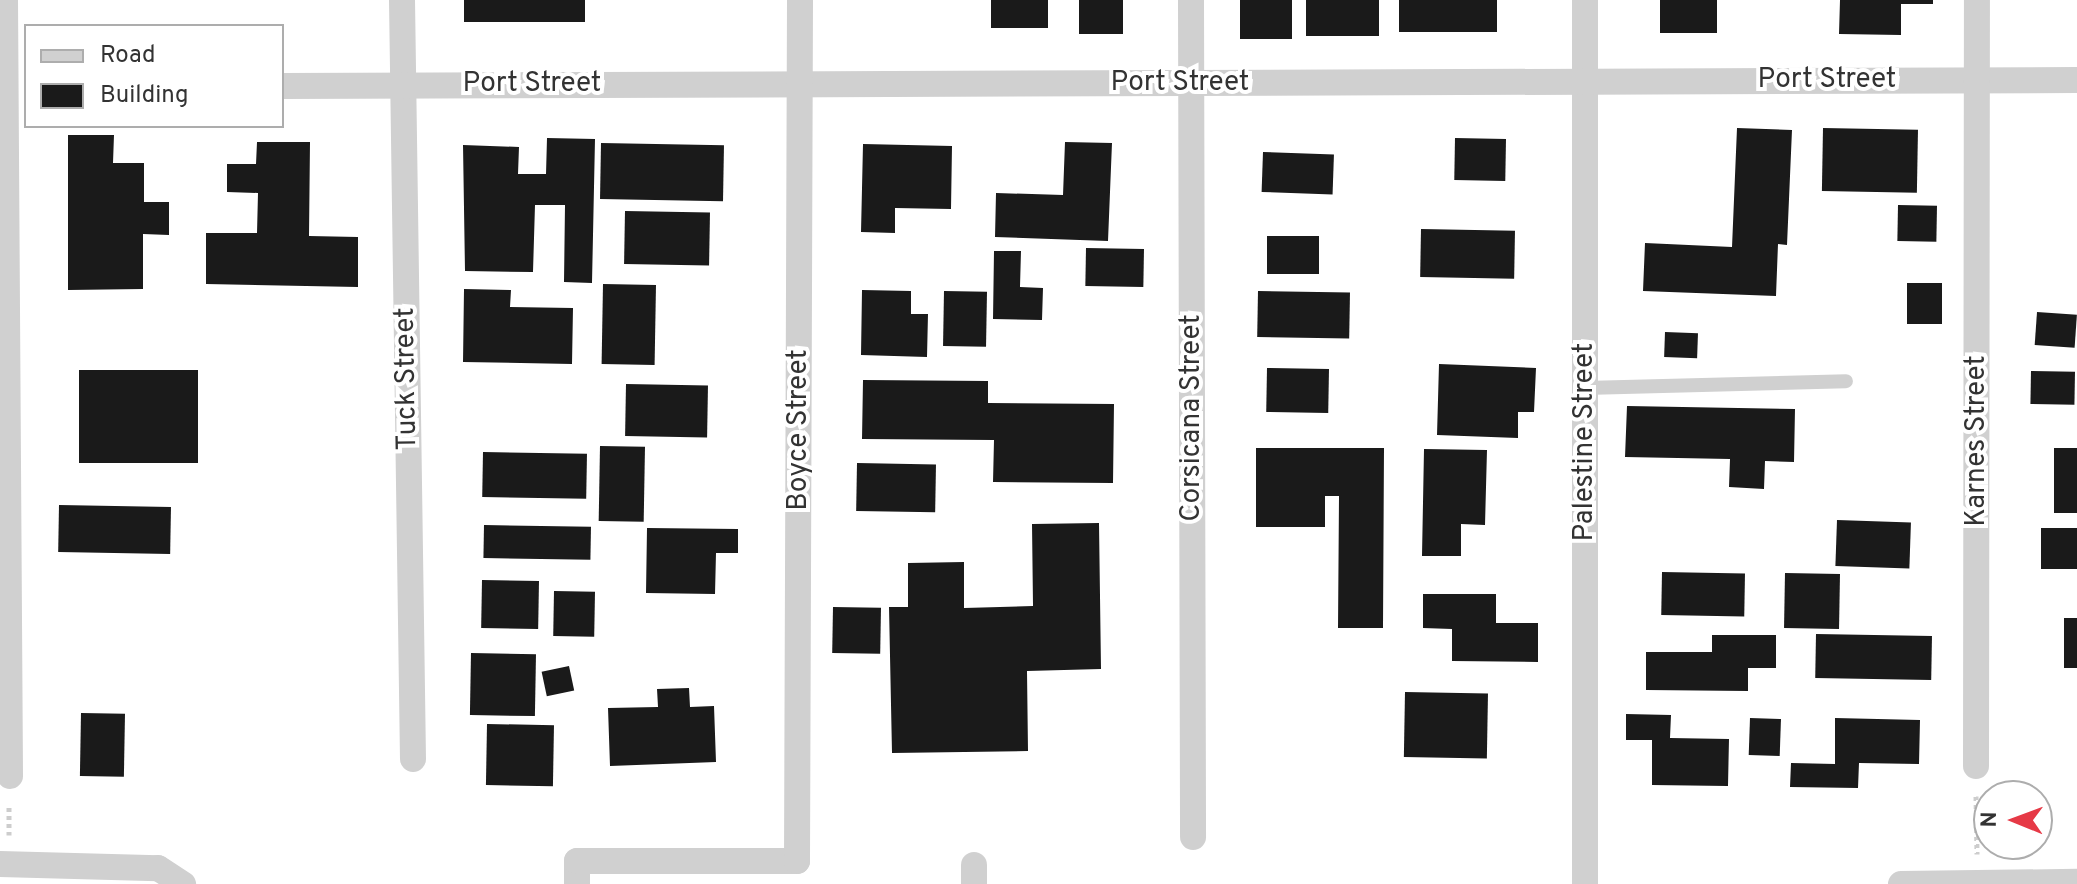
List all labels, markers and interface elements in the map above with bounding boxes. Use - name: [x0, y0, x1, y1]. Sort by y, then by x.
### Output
- legend: [24, 24, 284, 128]
- text: Road: [100, 41, 156, 71]
- street label: Port Street: [1758, 63, 1896, 97]
- street label: Port Street: [1111, 66, 1249, 100]
- street label: Port Street: [463, 67, 601, 101]
- text: Building: [100, 81, 189, 111]
- street label: Tuck Street: [389, 307, 425, 451]
- street label: Corsicana Street: [1175, 314, 1209, 522]
- street label: Palestine Street: [1568, 343, 1602, 541]
- street label: Boyce Street: [782, 349, 816, 511]
- street label: Karnes Street: [1960, 355, 1994, 527]
- north arrow: [1973, 780, 2053, 860]
- text: N: [1977, 811, 2004, 828]

